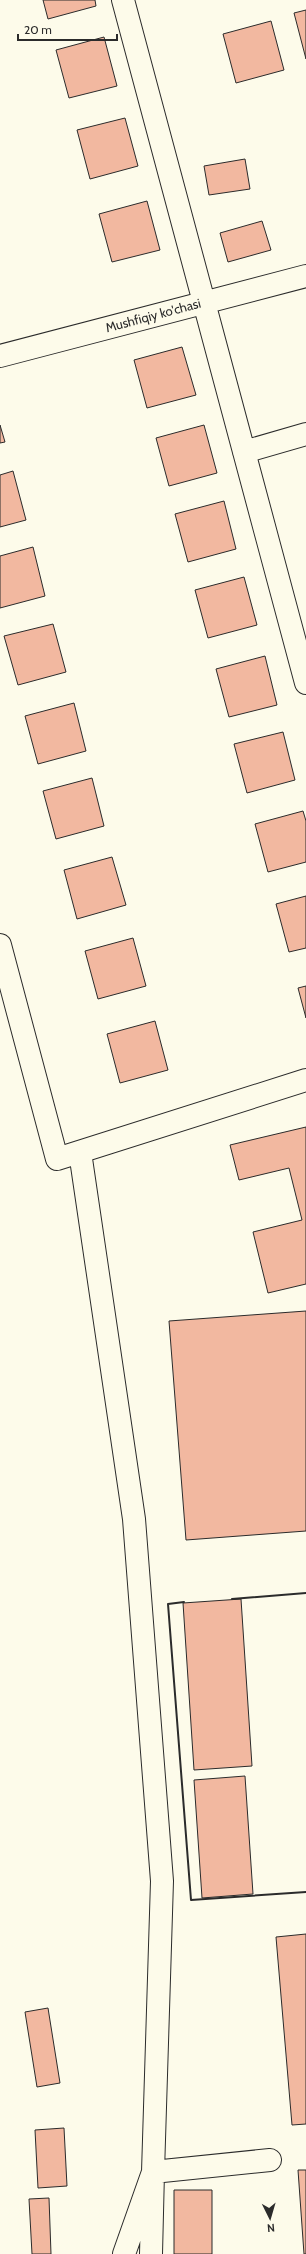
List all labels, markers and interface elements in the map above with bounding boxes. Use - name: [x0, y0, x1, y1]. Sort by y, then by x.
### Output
- scale bar: [18, 16, 117, 42]
- text: 20 m: [24, 22, 52, 37]
- street label: Mushfiqiy ko'chasi: [104, 295, 202, 335]
- north arrow: [250, 2198, 290, 2238]
- text: N: [266, 2221, 275, 2235]

